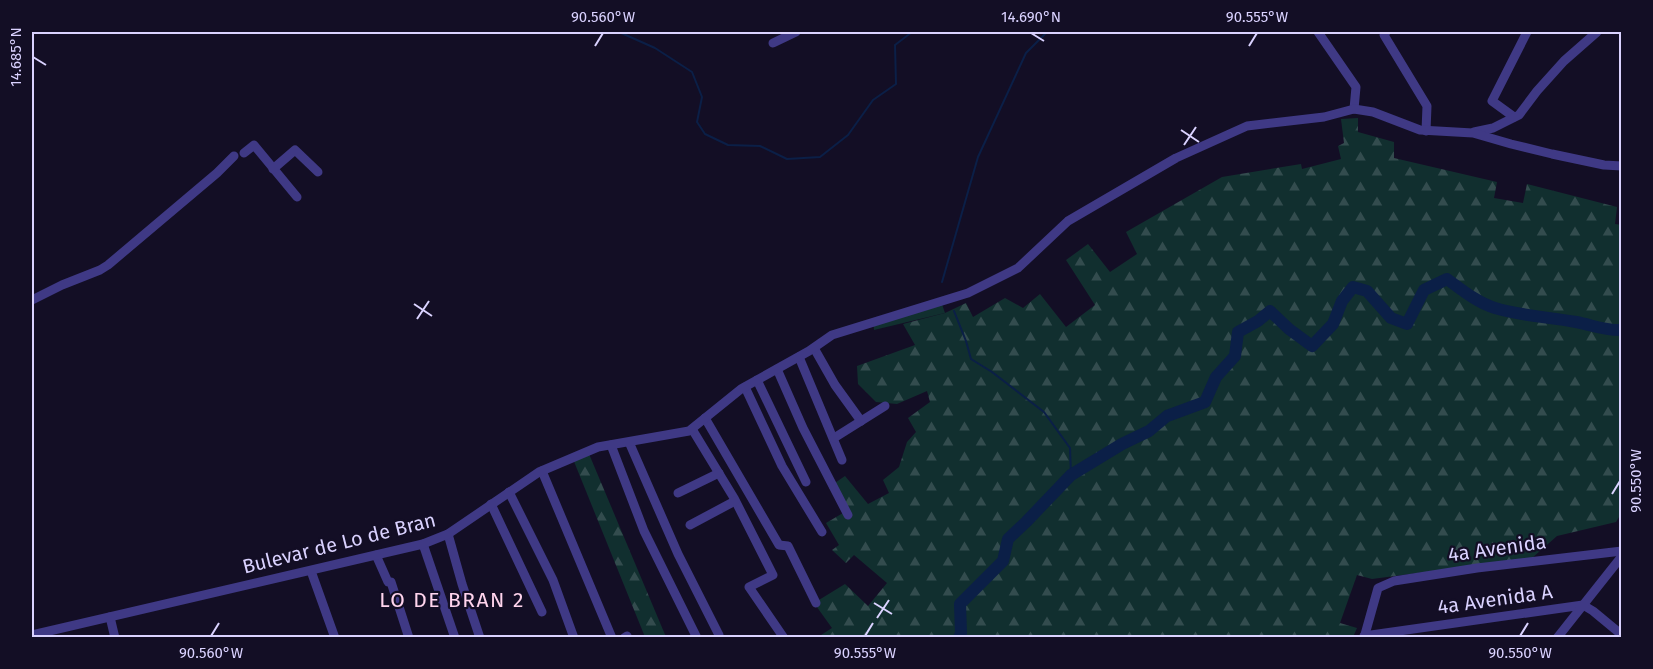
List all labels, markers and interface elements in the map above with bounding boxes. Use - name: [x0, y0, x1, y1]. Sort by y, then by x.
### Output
- text: 90.560°W: [571, 8, 636, 26]
- text: 14.690°N: [1001, 8, 1061, 26]
- text: 90.555°W: [1226, 8, 1289, 26]
- text: 14.685°N: [7, 27, 25, 87]
- text: 90.550°W: [1627, 449, 1645, 513]
- street label: Bulevar de Lo de Bran: [240, 507, 438, 579]
- street label: 4a Avenida: [1446, 529, 1548, 567]
- street label: 4a Avenida A: [1436, 579, 1555, 619]
- district label: LO DE BRAN 2: [379, 587, 525, 613]
- text: 90.560°W: [179, 644, 244, 662]
- text: 90.555°W: [834, 644, 897, 662]
- text: 90.550°W: [1488, 644, 1552, 662]

